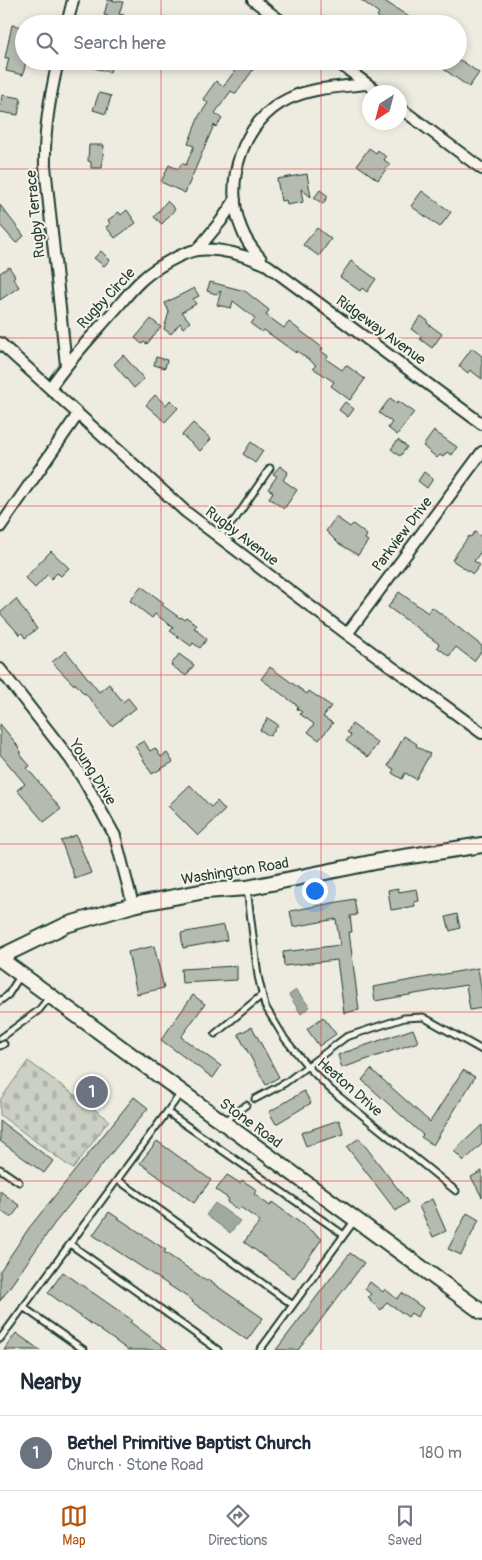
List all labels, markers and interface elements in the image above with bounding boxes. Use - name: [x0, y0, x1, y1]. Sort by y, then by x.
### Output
- search box: [15, 15, 467, 70]
- icon: search: [33, 29, 61, 57]
- text: Search here: [73, 31, 166, 55]
- north arrow: [362, 85, 407, 130]
- street label: Rugby Terrace: [21, 168, 50, 259]
- street label: Rugby Circle: [73, 263, 140, 333]
- street label: Ridgeway Avenue: [332, 291, 430, 370]
- street label: Parkview Drive: [368, 493, 437, 575]
- street label: Rugby Avenue: [201, 503, 283, 570]
- street label: Young Drive: [64, 735, 121, 809]
- street label: Washington Road: [180, 854, 290, 889]
- your location: [302, 878, 328, 904]
- street label: Heaton Drive: [313, 1054, 387, 1121]
- pin: 1: [76, 1073, 108, 1111]
- street label: Stone Road: [216, 1094, 286, 1153]
- text: Nearby: [20, 1369, 81, 1396]
- text: Bethel Primitive Baptist Church: [67, 1431, 311, 1455]
- text: 1: [33, 1443, 39, 1463]
- text: 180 m: [419, 1443, 462, 1463]
- text: Church · Stone Road: [67, 1455, 204, 1475]
- tab: Map: [60, 1502, 88, 1549]
- tab: Directions: [208, 1502, 267, 1549]
- tab: Saved: [387, 1502, 422, 1549]

